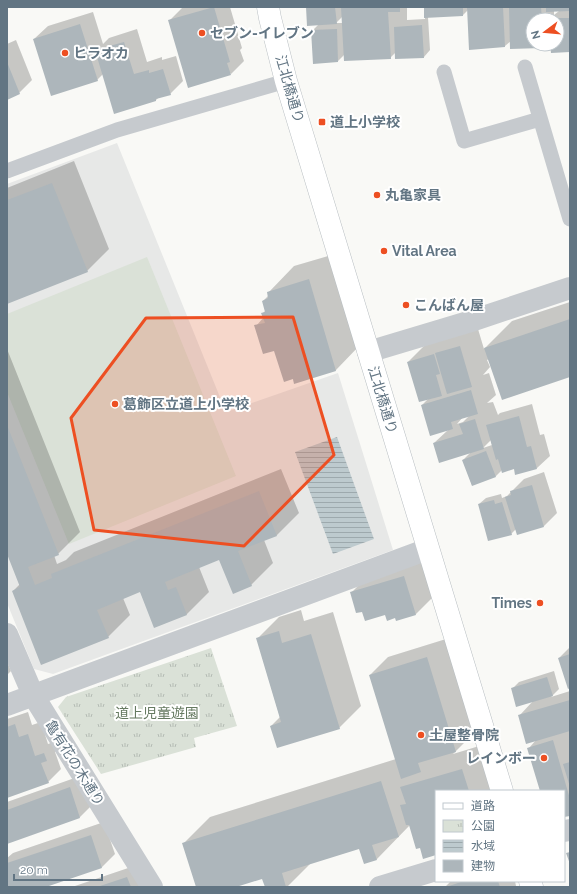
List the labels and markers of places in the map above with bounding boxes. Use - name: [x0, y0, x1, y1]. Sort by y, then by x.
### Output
- place label: セブン-イレブン: [210, 25, 314, 41]
- marker: セブン-イレブン: [197, 28, 207, 38]
- place label: ヒラオカ: [73, 45, 129, 61]
- marker: ヒラオカ: [60, 48, 70, 58]
- place label: 道上小学校: [330, 114, 400, 130]
- marker: 道上小学校: [317, 117, 327, 127]
- place label: 丸亀家具: [385, 187, 441, 203]
- marker: 丸亀家具: [372, 190, 382, 200]
- place label: Vital Area: [392, 243, 457, 259]
- marker: Vital Area: [379, 246, 389, 256]
- place label: こんばん屋: [414, 297, 484, 313]
- marker: こんばん屋: [401, 300, 411, 310]
- place label: 葛飾区立道上小学校: [123, 396, 249, 412]
- marker: 葛飾区立道上小学校: [110, 399, 120, 409]
- place label: Times: [491, 595, 532, 611]
- marker: Times: [535, 598, 545, 608]
- place label: 土屋整骨院: [429, 727, 499, 743]
- marker: 土屋整骨院: [416, 730, 426, 740]
- place label: レインボー: [466, 750, 536, 766]
- marker: レインボー: [539, 753, 549, 763]

